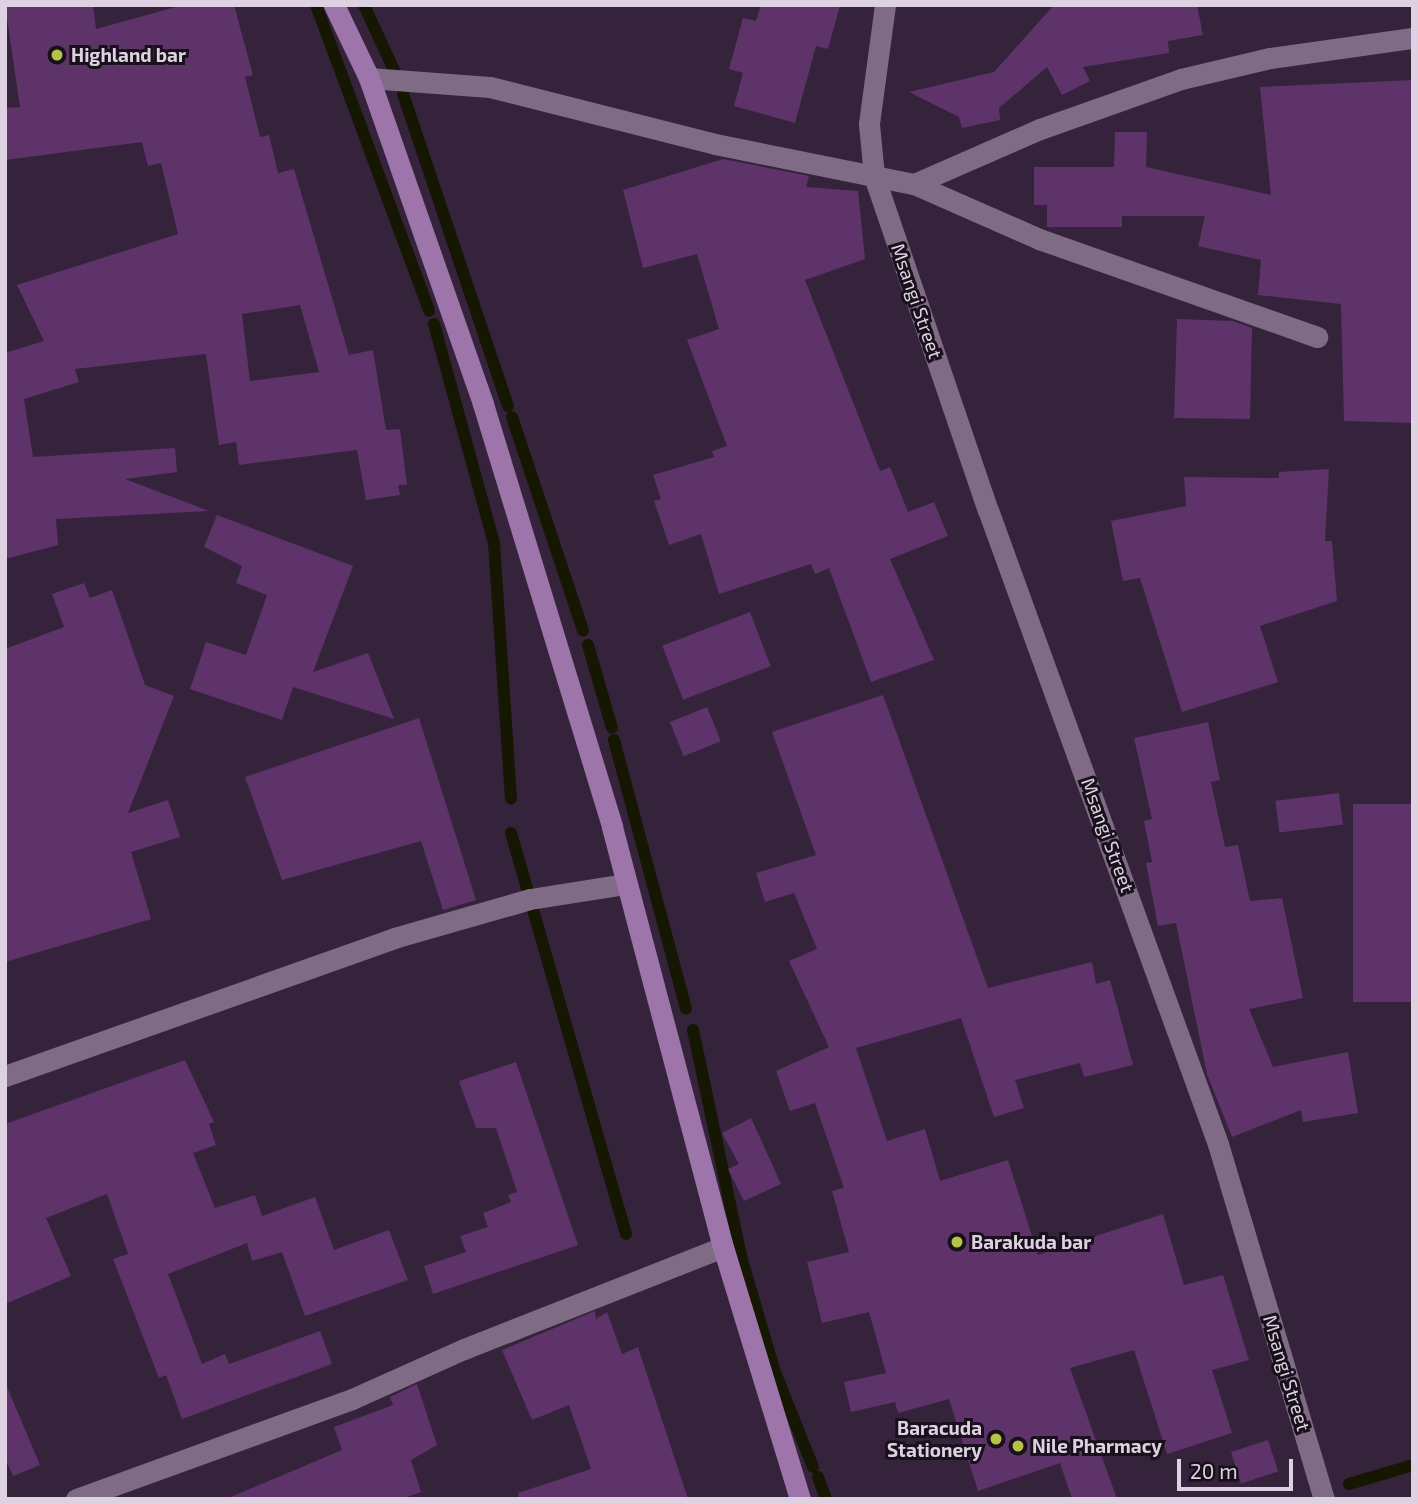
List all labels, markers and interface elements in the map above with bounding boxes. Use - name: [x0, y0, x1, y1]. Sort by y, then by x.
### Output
- place label: Highland bar: [71, 44, 186, 66]
- marker: Highland bar: [49, 47, 65, 63]
- street label: Msangi Street: [887, 240, 947, 362]
- street label: Msangi Street: [1077, 775, 1139, 895]
- place label: Barakuda bar: [971, 1231, 1091, 1253]
- marker: Barakuda bar: [949, 1234, 965, 1250]
- street label: Msangi Street: [1259, 1312, 1315, 1434]
- place label: Baracuda Stationery: [887, 1417, 982, 1461]
- marker: Baracuda Stationery: [988, 1431, 1004, 1447]
- place label: Nile Pharmacy: [1032, 1435, 1162, 1457]
- marker: Nile Pharmacy: [1010, 1438, 1026, 1454]
- scale bar: [1180, 1444, 1296, 1488]
- text: 20 m: [1190, 1458, 1238, 1483]

